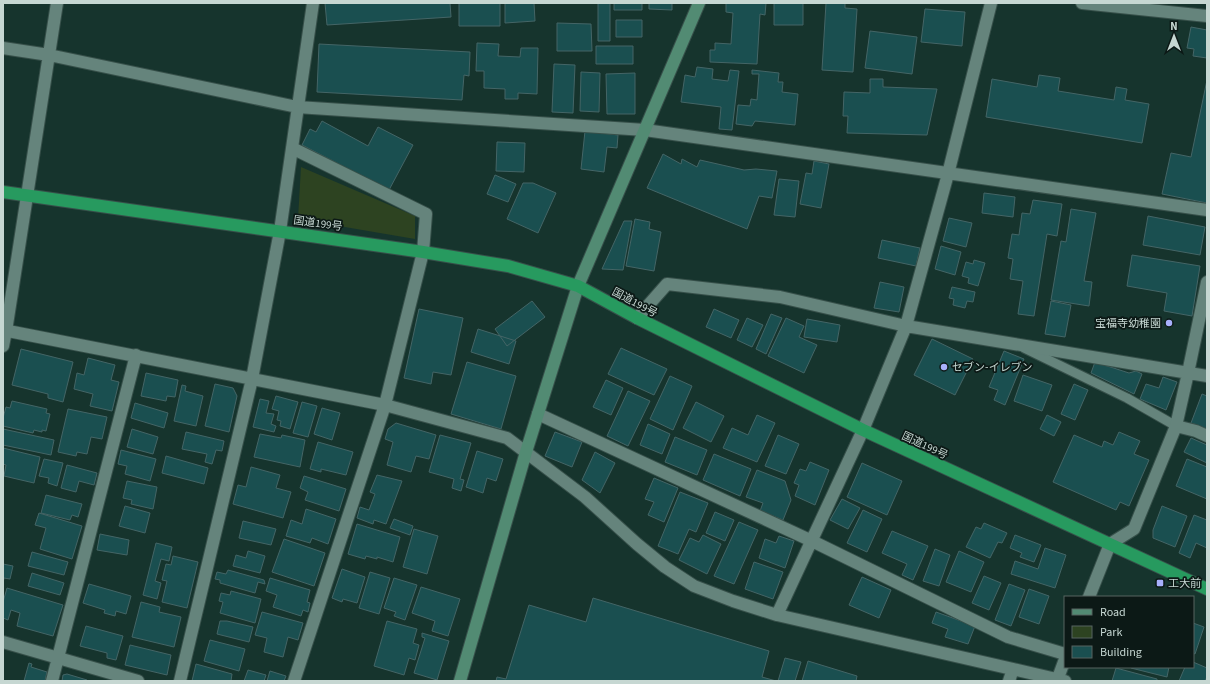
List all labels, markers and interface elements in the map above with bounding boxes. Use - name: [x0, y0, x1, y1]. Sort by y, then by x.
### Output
- north arrow: [1154, 16, 1194, 56]
- text: N: [1170, 19, 1178, 34]
- street label: 国道199号: [292, 213, 343, 234]
- street label: 国道199号: [609, 284, 660, 321]
- place label: 宝福寺幼稚園: [1095, 316, 1161, 331]
- marker: 宝福寺幼稚園: [1164, 318, 1174, 328]
- place label: セブン-イレブン: [952, 360, 1032, 375]
- marker: セブン-イレブン: [939, 362, 949, 372]
- street label: 国道199号: [899, 428, 950, 463]
- place label: 工大前: [1168, 576, 1201, 591]
- marker: 工大前: [1155, 578, 1165, 588]
- legend: [1064, 596, 1194, 668]
- text: Road: [1100, 604, 1126, 621]
- text: Park: [1100, 624, 1122, 641]
- text: Building: [1100, 644, 1142, 661]

